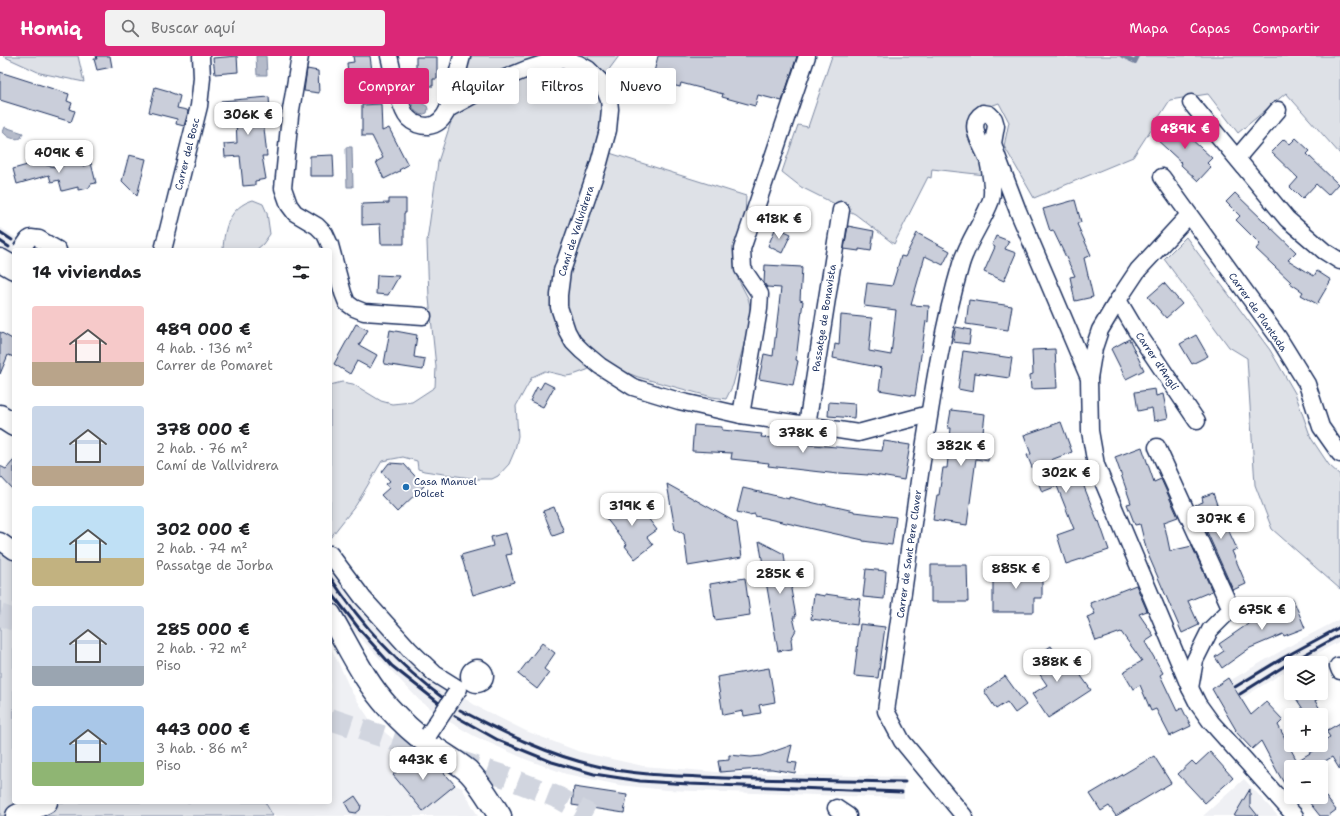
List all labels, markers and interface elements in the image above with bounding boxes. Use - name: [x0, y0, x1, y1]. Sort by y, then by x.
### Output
- search box: [105, 10, 385, 46]
- text: Homiq: [20, 16, 81, 41]
- icon: search: [119, 17, 141, 39]
- text: Buscar aquí: [151, 18, 235, 38]
- text: Mapa: [1129, 19, 1168, 37]
- text: Capas: [1190, 19, 1231, 37]
- text: Compartir: [1253, 19, 1320, 37]
- chip: Comprar: [344, 68, 429, 104]
- chip: Alquilar: [437, 68, 519, 104]
- chip: Filtros: [527, 68, 598, 104]
- chip: Nuevo: [606, 68, 676, 104]
- pin: 306K €: [215, 102, 281, 136]
- text: 306K €: [223, 106, 273, 123]
- street label: Carrer del Bosc: [172, 116, 202, 192]
- pin: 489K €: [1152, 116, 1218, 150]
- text: 489K €: [1160, 120, 1210, 137]
- pin: 409K €: [26, 140, 92, 174]
- text: 409K €: [34, 144, 84, 161]
- street label: Camí de Vallvidrera: [555, 183, 597, 278]
- pin: 418K €: [746, 206, 812, 240]
- text: 418K €: [756, 210, 802, 227]
- text: 14 viviendas: [32, 261, 142, 283]
- icon: filters: [290, 261, 312, 283]
- street label: Passatge de Bonavista: [809, 263, 839, 373]
- street label: Carrer de Plantada: [1226, 270, 1291, 355]
- text: 489 000 €: [156, 318, 251, 340]
- icon: home: [64, 322, 112, 370]
- street label: Carrer d'Anglí: [1133, 330, 1181, 393]
- text: 4 hab. · 136 m²: [156, 340, 253, 357]
- text: Carrer de Pomaret: [156, 357, 273, 374]
- text: 378 000 €: [156, 418, 250, 440]
- pin: 378K €: [770, 420, 836, 454]
- icon: home: [64, 422, 112, 470]
- text: 378K €: [778, 424, 828, 441]
- pin: 382K €: [928, 433, 994, 467]
- text: 382K €: [936, 437, 986, 454]
- text: 2 hab. · 76 m²: [156, 440, 248, 457]
- text: Camí de Vallvidrera: [156, 457, 279, 474]
- pin: 302K €: [1033, 460, 1099, 494]
- text: 302K €: [1041, 464, 1091, 481]
- place label: Casa Manuel Dolcet: [414, 475, 477, 500]
- marker: Casa Manuel Dolcet: [401, 482, 411, 492]
- street label: Carrer de Sant Pere Claver: [894, 489, 924, 619]
- pin: 319K €: [599, 493, 665, 527]
- text: 319K €: [609, 497, 655, 514]
- pin: 307K €: [1188, 506, 1254, 540]
- text: 307K €: [1196, 510, 1246, 527]
- text: 302 000 €: [156, 518, 250, 540]
- icon: home: [64, 522, 112, 570]
- text: 2 hab. · 74 m²: [156, 540, 248, 557]
- pin: 885K €: [983, 556, 1049, 590]
- text: Passatge de Jorba: [156, 557, 273, 574]
- text: 885K €: [992, 560, 1040, 577]
- pin: 285K €: [747, 561, 813, 595]
- text: 285K €: [756, 565, 804, 582]
- pin: 675K €: [1229, 597, 1295, 631]
- text: 675K €: [1238, 601, 1286, 618]
- text: 285 000 €: [156, 618, 250, 640]
- icon: home: [64, 622, 112, 670]
- text: 2 hab. · 72 m²: [156, 640, 247, 657]
- pin: 388K €: [1024, 649, 1090, 683]
- text: 388K €: [1032, 653, 1082, 670]
- map controls: [1284, 656, 1328, 804]
- button: layers: [1284, 656, 1328, 700]
- text: Piso: [156, 657, 181, 674]
- button: +: [1284, 708, 1328, 752]
- text: 443 000 €: [156, 718, 250, 740]
- icon: home: [64, 722, 112, 770]
- text: 3 hab. · 86 m²: [156, 740, 248, 757]
- pin: 443K €: [390, 747, 456, 781]
- text: 443K €: [398, 751, 448, 768]
- text: Piso: [156, 757, 181, 774]
- button: −: [1284, 760, 1328, 804]

